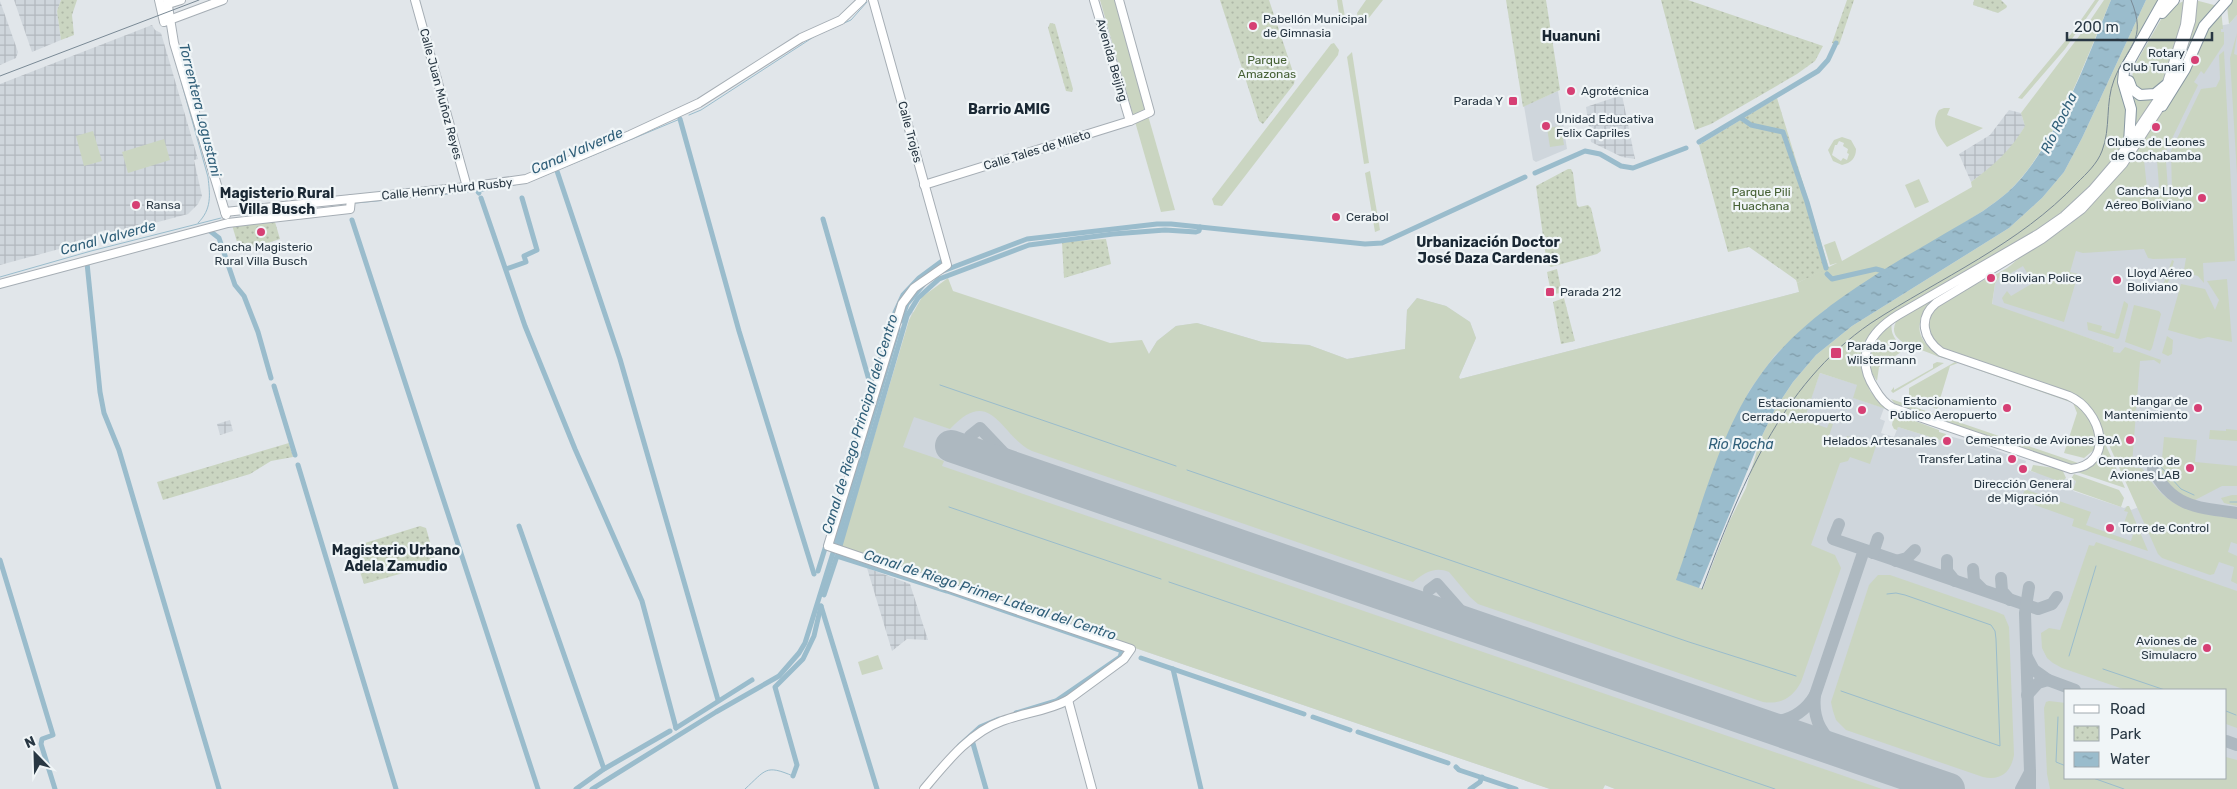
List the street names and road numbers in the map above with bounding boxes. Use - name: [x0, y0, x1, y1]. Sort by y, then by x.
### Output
- street label: Avenida Beijing: [1093, 17, 1131, 103]
- street label: Calle Juan Muñoz Reyes: [417, 27, 465, 161]
- street label: Calle Trojes: [895, 100, 925, 164]
- street label: Calle Tales de Mileto: [982, 127, 1092, 173]
- street label: Calle Henry Hurd Rusby: [381, 175, 513, 203]

